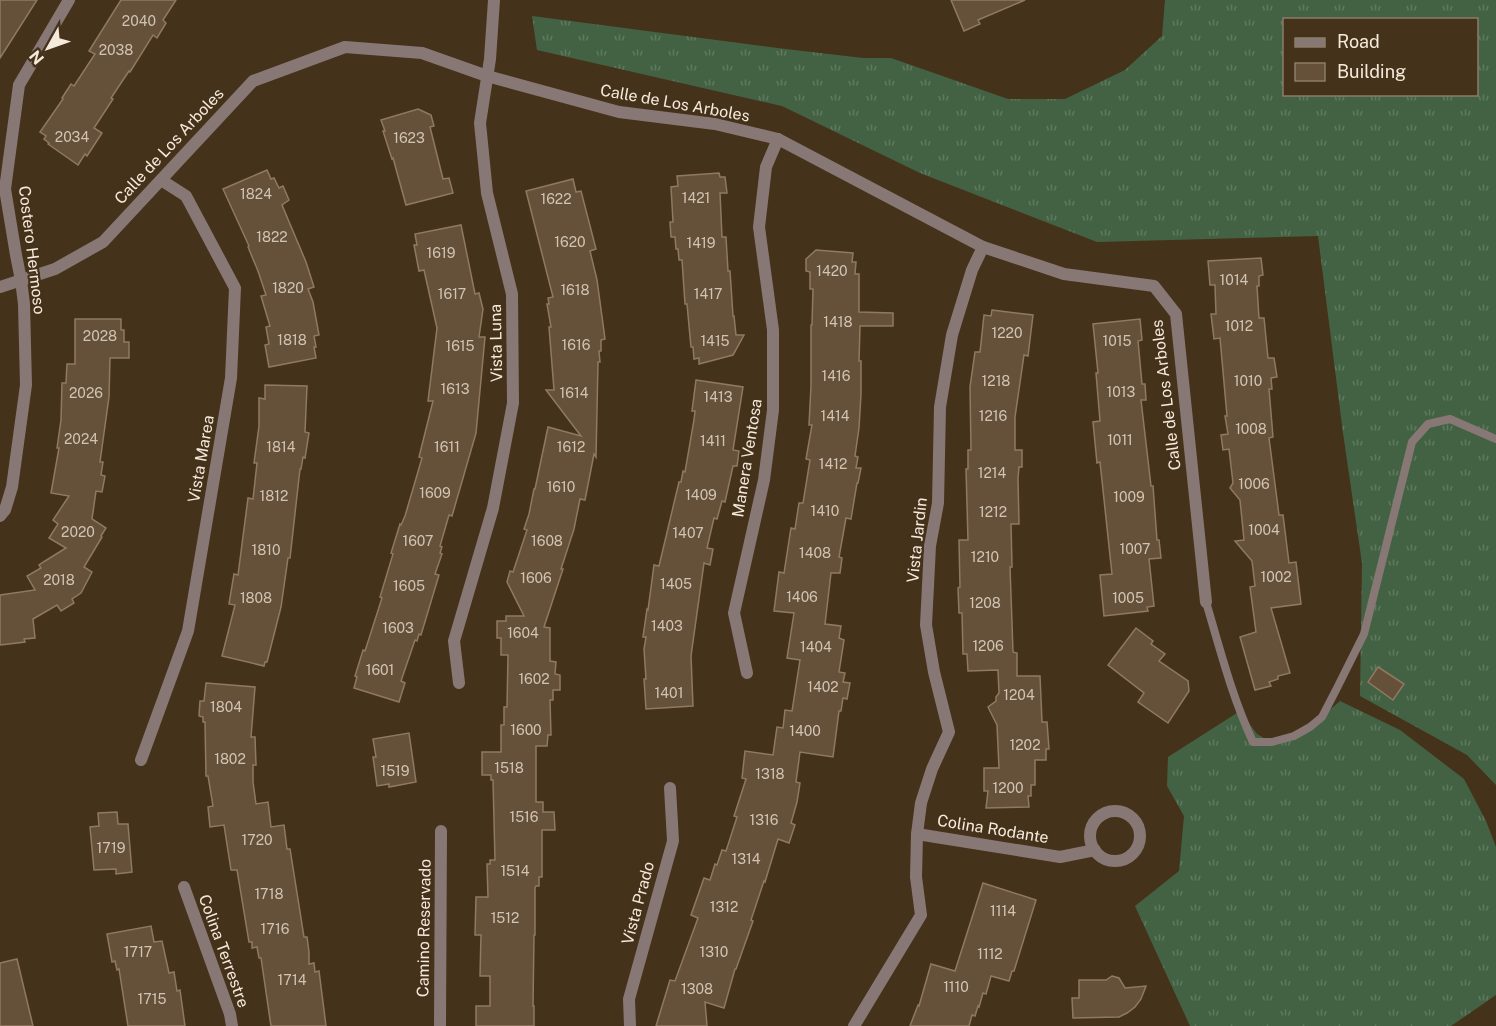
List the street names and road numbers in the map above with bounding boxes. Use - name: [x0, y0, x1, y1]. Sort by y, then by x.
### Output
- street label: Calle de Los Arboles: [599, 80, 751, 126]
- street label: Calle de Los Arboles: [110, 84, 228, 208]
- street label: Costero Hermoso: [15, 185, 49, 315]
- street label: Vista Luna: [486, 304, 506, 382]
- street label: Calle de Los Arboles: [1147, 319, 1185, 471]
- street label: Manera Ventosa: [728, 397, 766, 519]
- street label: Vista Marea: [184, 414, 218, 504]
- street label: Vista Jardin: [903, 496, 931, 584]
- street label: Colina Rodante: [936, 811, 1050, 847]
- street label: Camino Reservado: [413, 859, 435, 997]
- street label: Vista Prado: [618, 859, 658, 947]
- street label: Colina Terrestre: [195, 892, 253, 1010]

